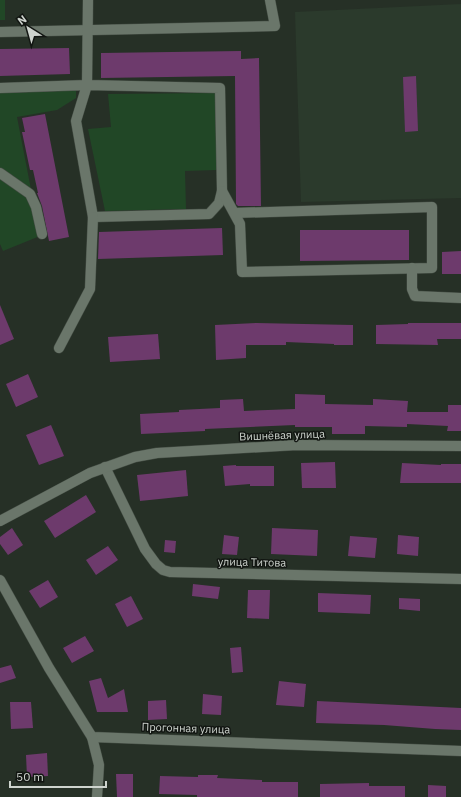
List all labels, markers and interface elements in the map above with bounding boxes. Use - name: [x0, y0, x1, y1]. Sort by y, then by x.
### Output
- north arrow: [8, 8, 48, 48]
- text: N: [15, 12, 29, 28]
- street label: Вишнёвая улица: [239, 427, 325, 443]
- street label: улица Титова: [218, 554, 286, 570]
- street label: Прогонная улица: [141, 719, 231, 737]
- scale bar: [10, 763, 106, 789]
- text: 50 m: [16, 769, 44, 784]

